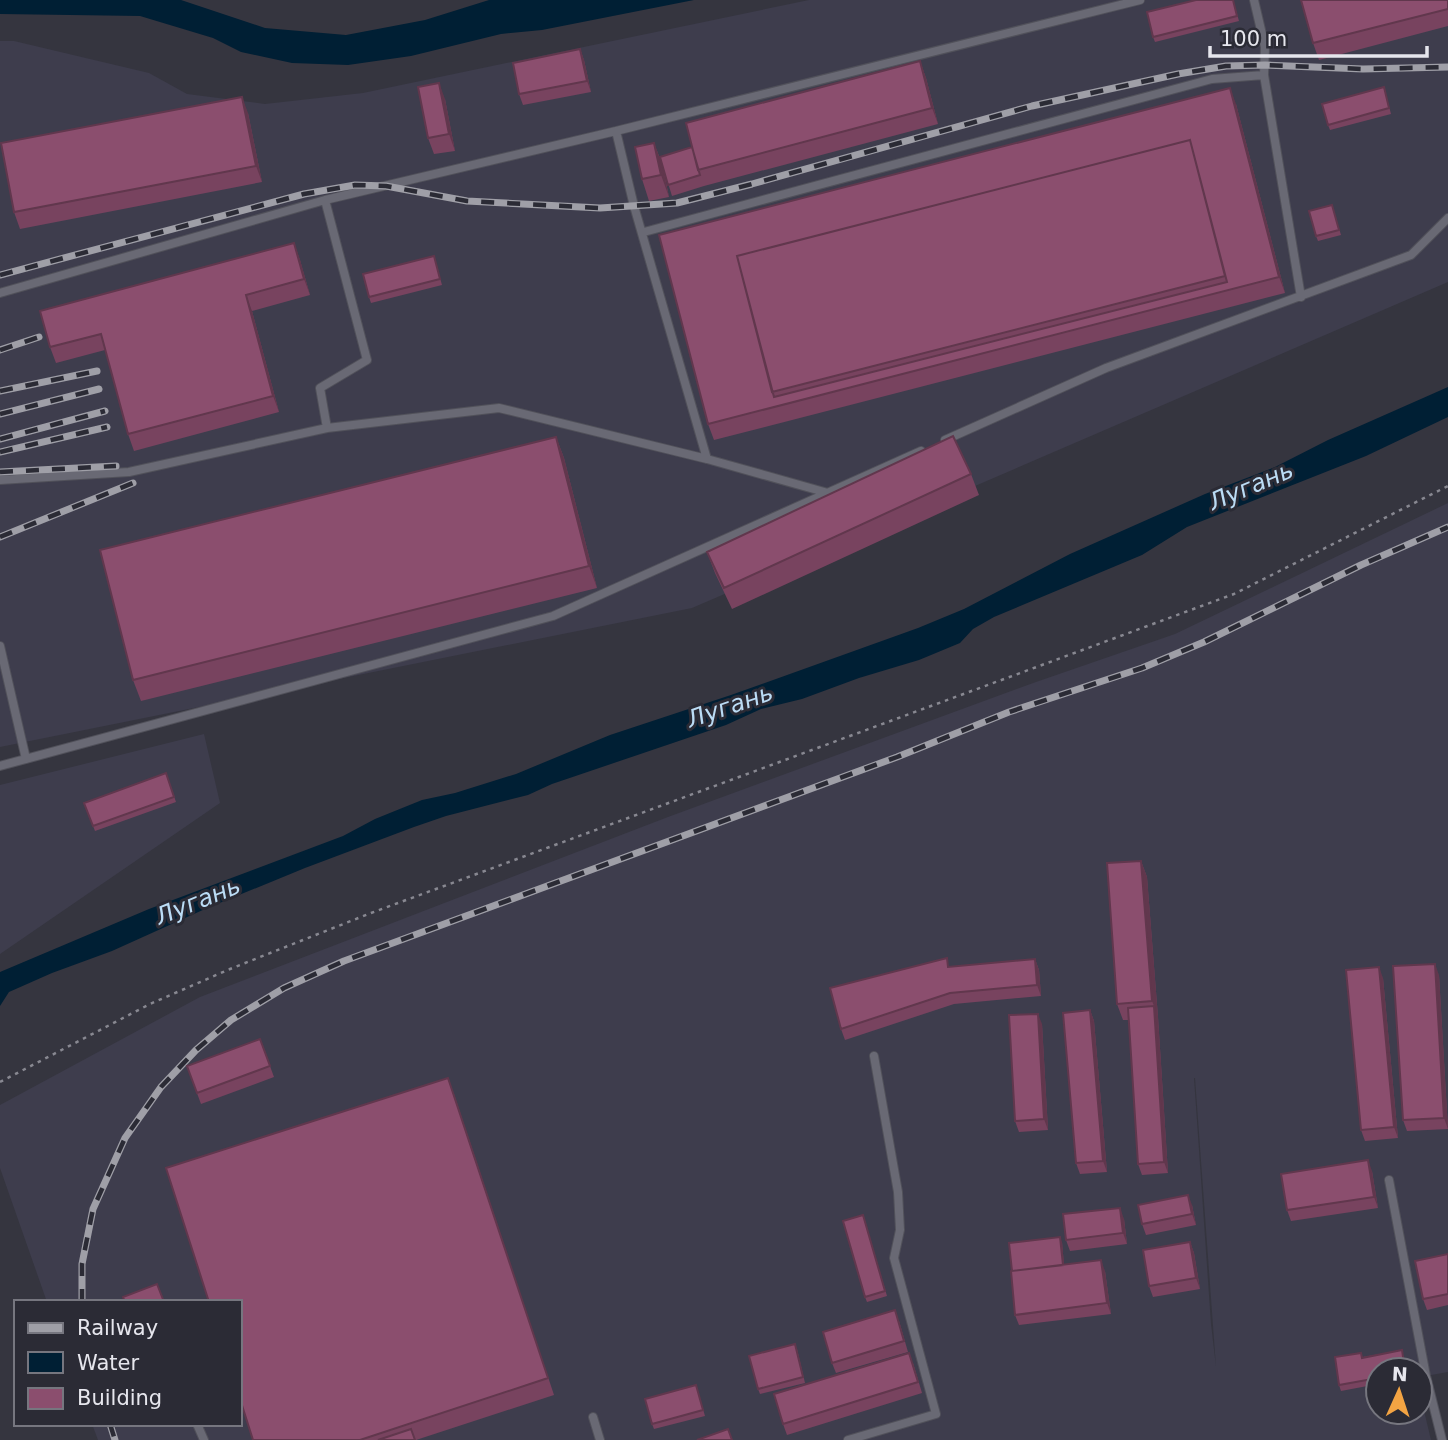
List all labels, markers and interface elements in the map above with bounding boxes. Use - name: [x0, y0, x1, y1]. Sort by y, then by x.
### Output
- scale bar: [1210, 14, 1427, 58]
- text: 100 m: [1220, 27, 1287, 51]
- water label: Лугань: [1203, 456, 1298, 517]
- water label: Лугань: [682, 678, 777, 734]
- water label: Лугань: [150, 871, 245, 931]
- legend: [14, 1300, 242, 1426]
- text: Railway: [77, 1316, 158, 1340]
- text: Water: [77, 1351, 139, 1375]
- north arrow: [1364, 1356, 1434, 1426]
- text: N: [1391, 1363, 1408, 1385]
- text: Building: [77, 1386, 162, 1410]

